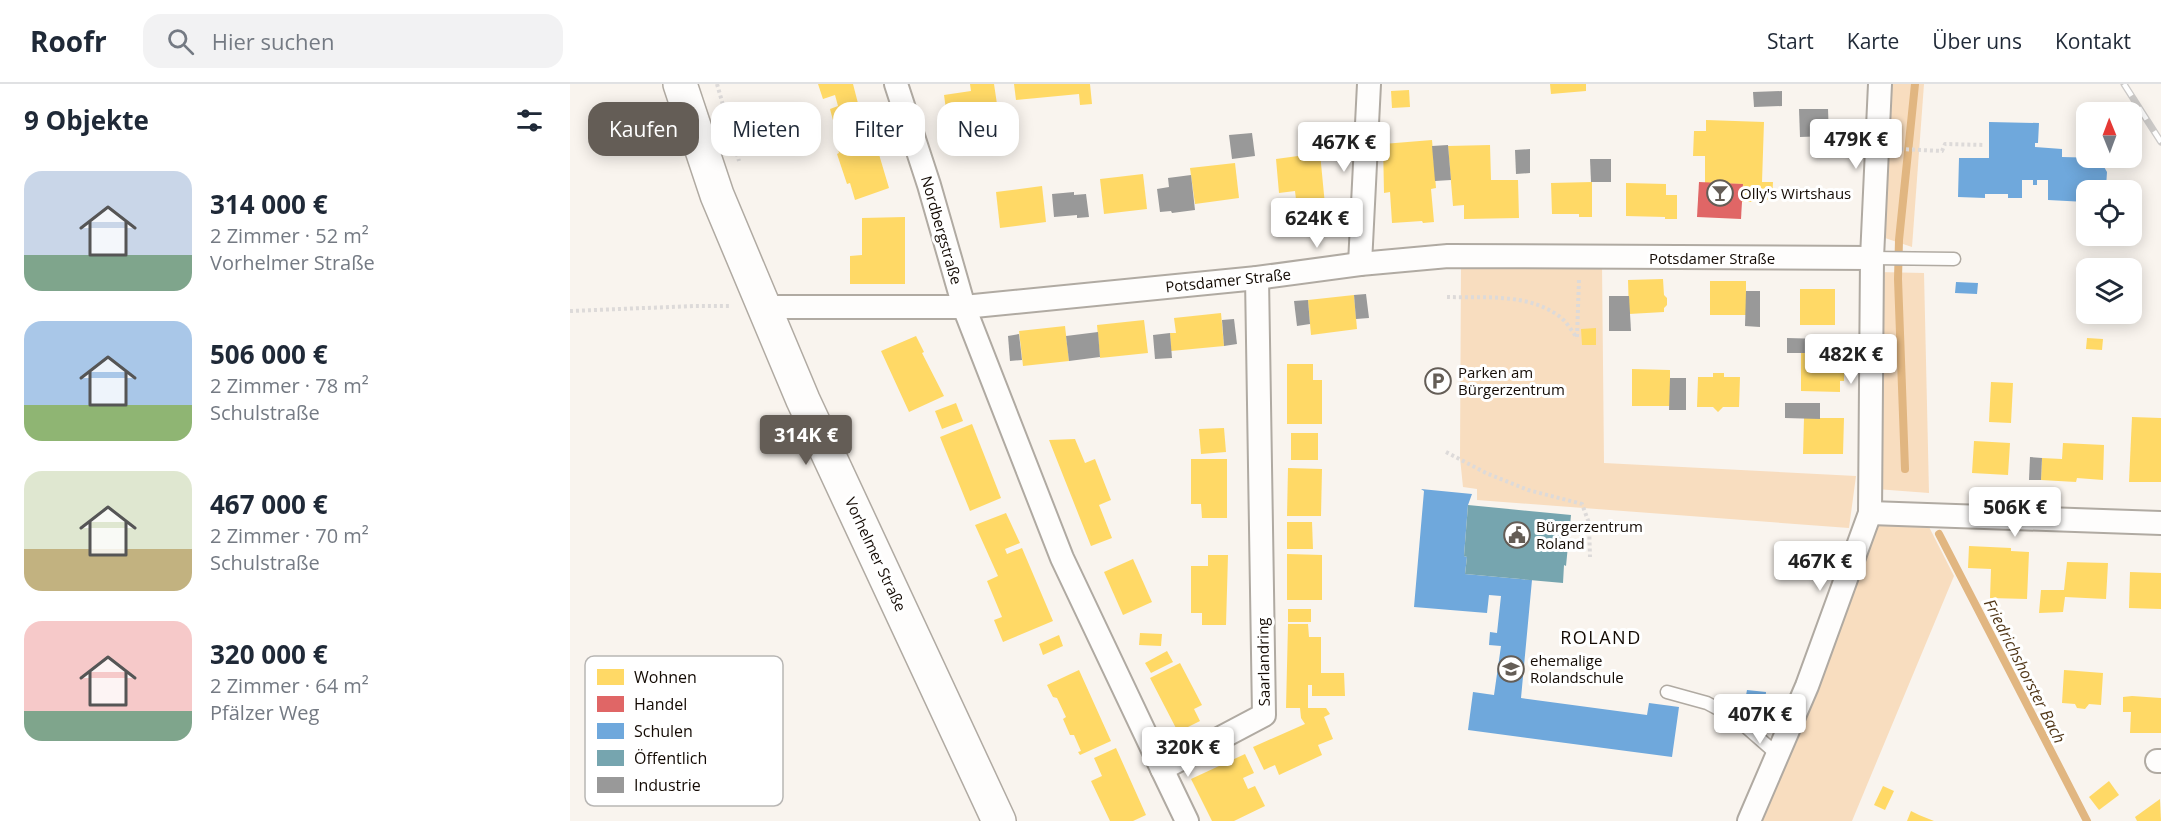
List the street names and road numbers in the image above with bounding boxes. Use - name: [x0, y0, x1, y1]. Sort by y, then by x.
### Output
- street label: Nordbergstraße: [917, 173, 967, 287]
- street label: Potsdamer Straße: [1649, 248, 1775, 268]
- street label: Potsdamer Straße: [1164, 263, 1292, 297]
- street label: Vorhelmer Straße: [841, 494, 911, 614]
- street label: Saarlandring: [1252, 617, 1274, 707]

